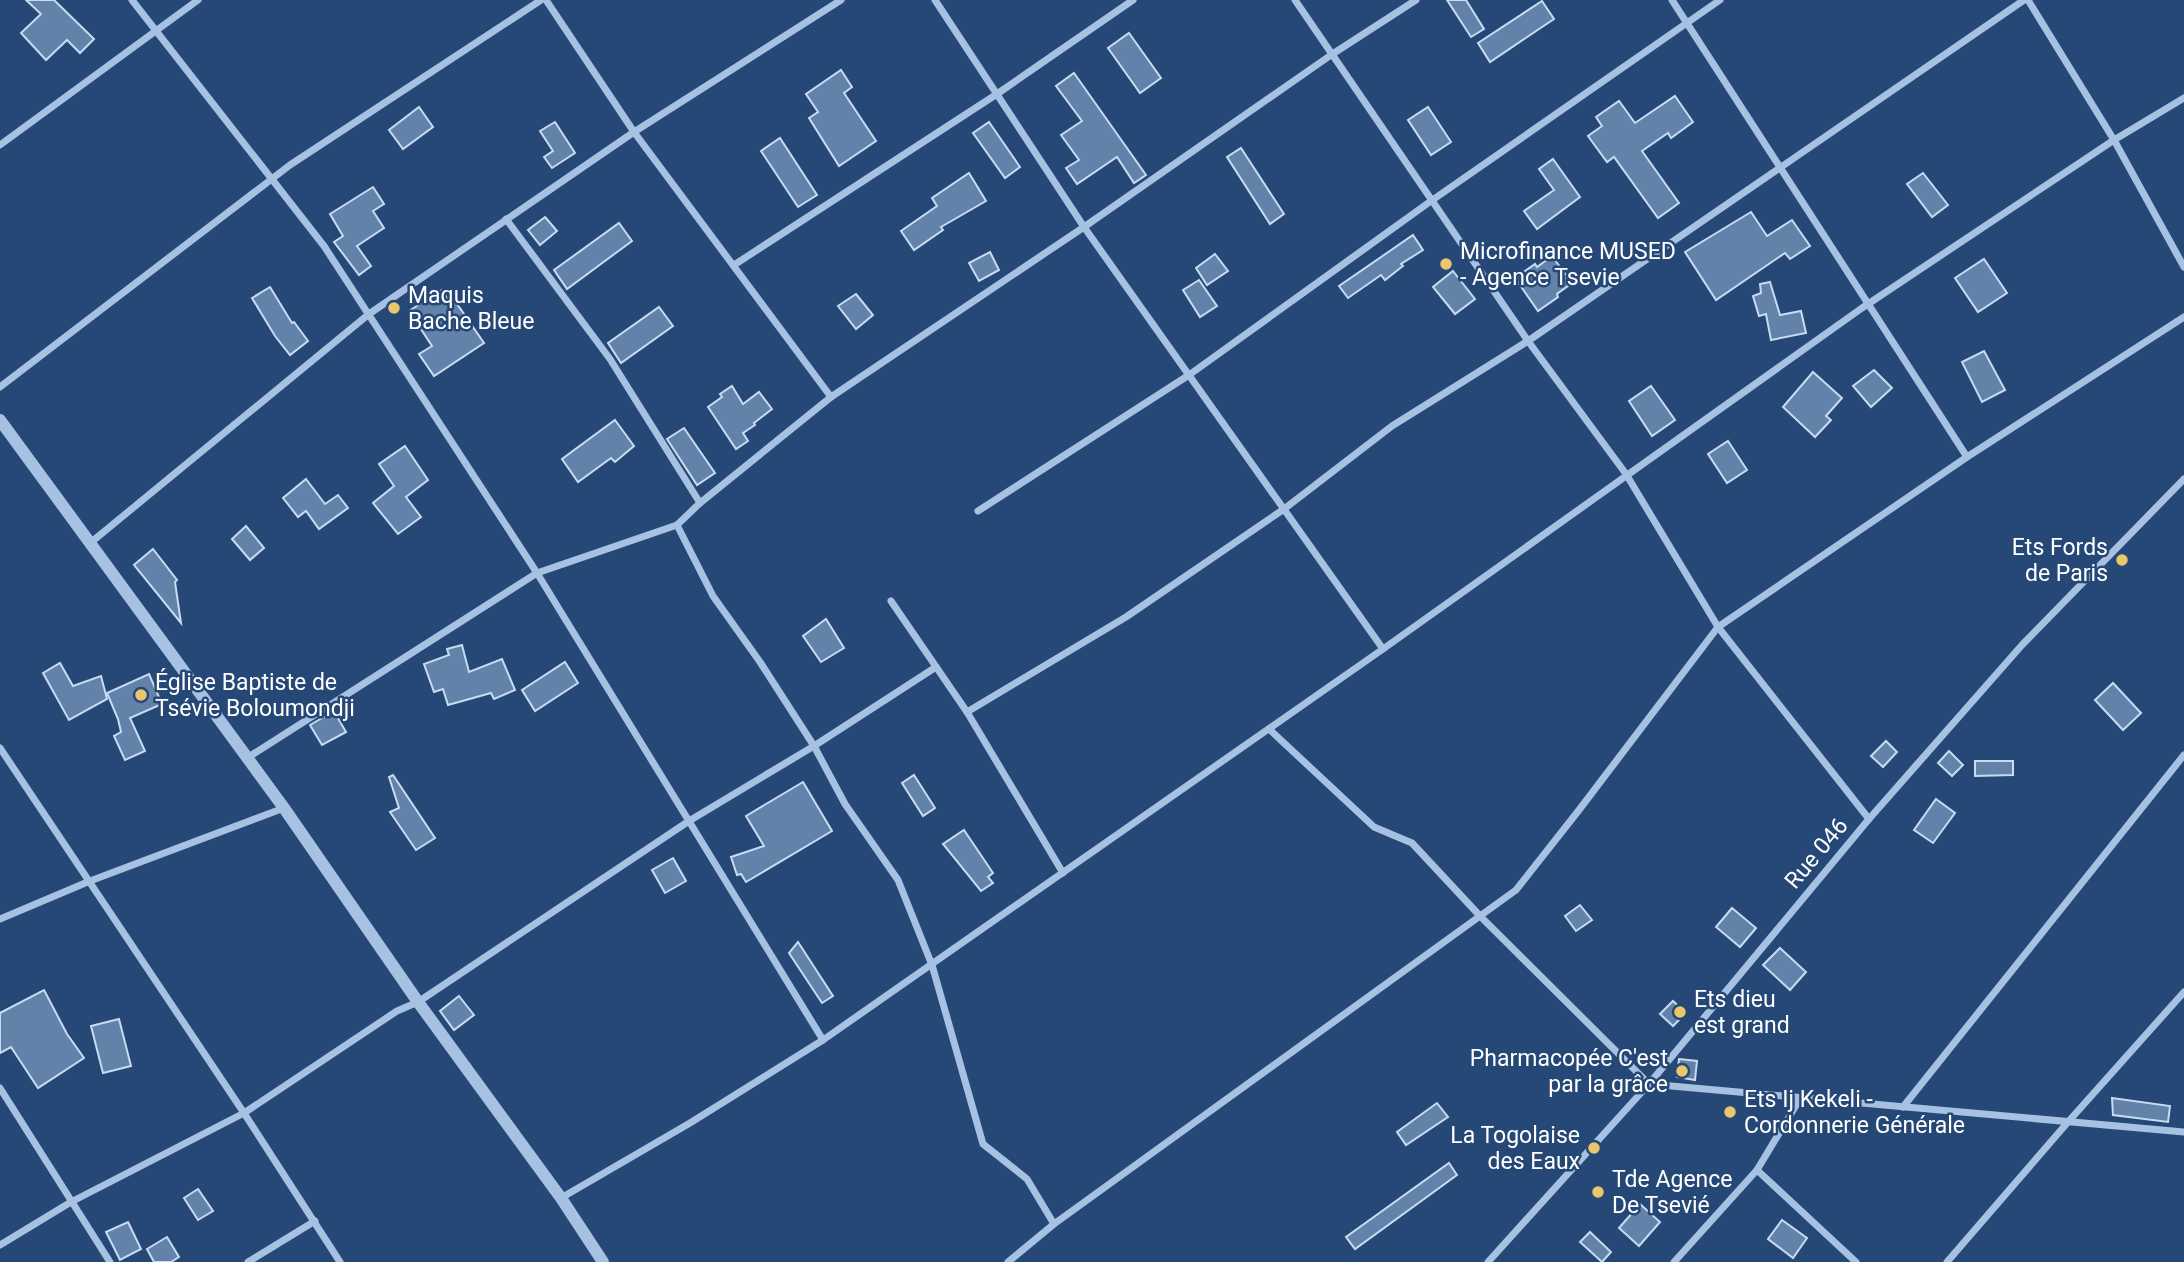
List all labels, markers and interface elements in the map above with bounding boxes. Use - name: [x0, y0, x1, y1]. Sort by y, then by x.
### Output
- place label: Microfinance MUSED - Agence Tsevie: [1460, 238, 1676, 291]
- marker: Microfinance MUSED - Agence Tsevie: [1438, 256, 1454, 272]
- place label: Maquis Bache Bleue: [408, 282, 534, 335]
- marker: Maquis Bache Bleue: [386, 300, 402, 316]
- place label: Ets Fords de Paris: [2012, 534, 2108, 587]
- marker: Ets Fords de Paris: [2114, 552, 2130, 568]
- place label: Église Baptiste de Tsévie Boloumondji: [155, 668, 355, 722]
- marker: Église Baptiste de Tsévie Boloumondji: [133, 687, 149, 703]
- street label: Rue 046: [1779, 813, 1854, 894]
- place label: Ets dieu est grand: [1694, 986, 1790, 1039]
- marker: Ets dieu est grand: [1672, 1004, 1688, 1020]
- place label: Pharmacopée C'est par la grâce: [1470, 1045, 1668, 1098]
- marker: Pharmacopée C'est par la grâce: [1674, 1063, 1690, 1079]
- place label: Ets Ij Kekeli - Cordonnerie Générale: [1744, 1086, 1965, 1139]
- marker: Ets Ij Kekeli - Cordonnerie Générale: [1722, 1104, 1738, 1120]
- place label: La Togolaise des Eaux: [1450, 1122, 1580, 1175]
- marker: La Togolaise des Eaux: [1586, 1140, 1602, 1156]
- place label: Tde Agence De Tsevié: [1612, 1166, 1733, 1219]
- marker: Tde Agence De Tsevié: [1590, 1184, 1606, 1200]

